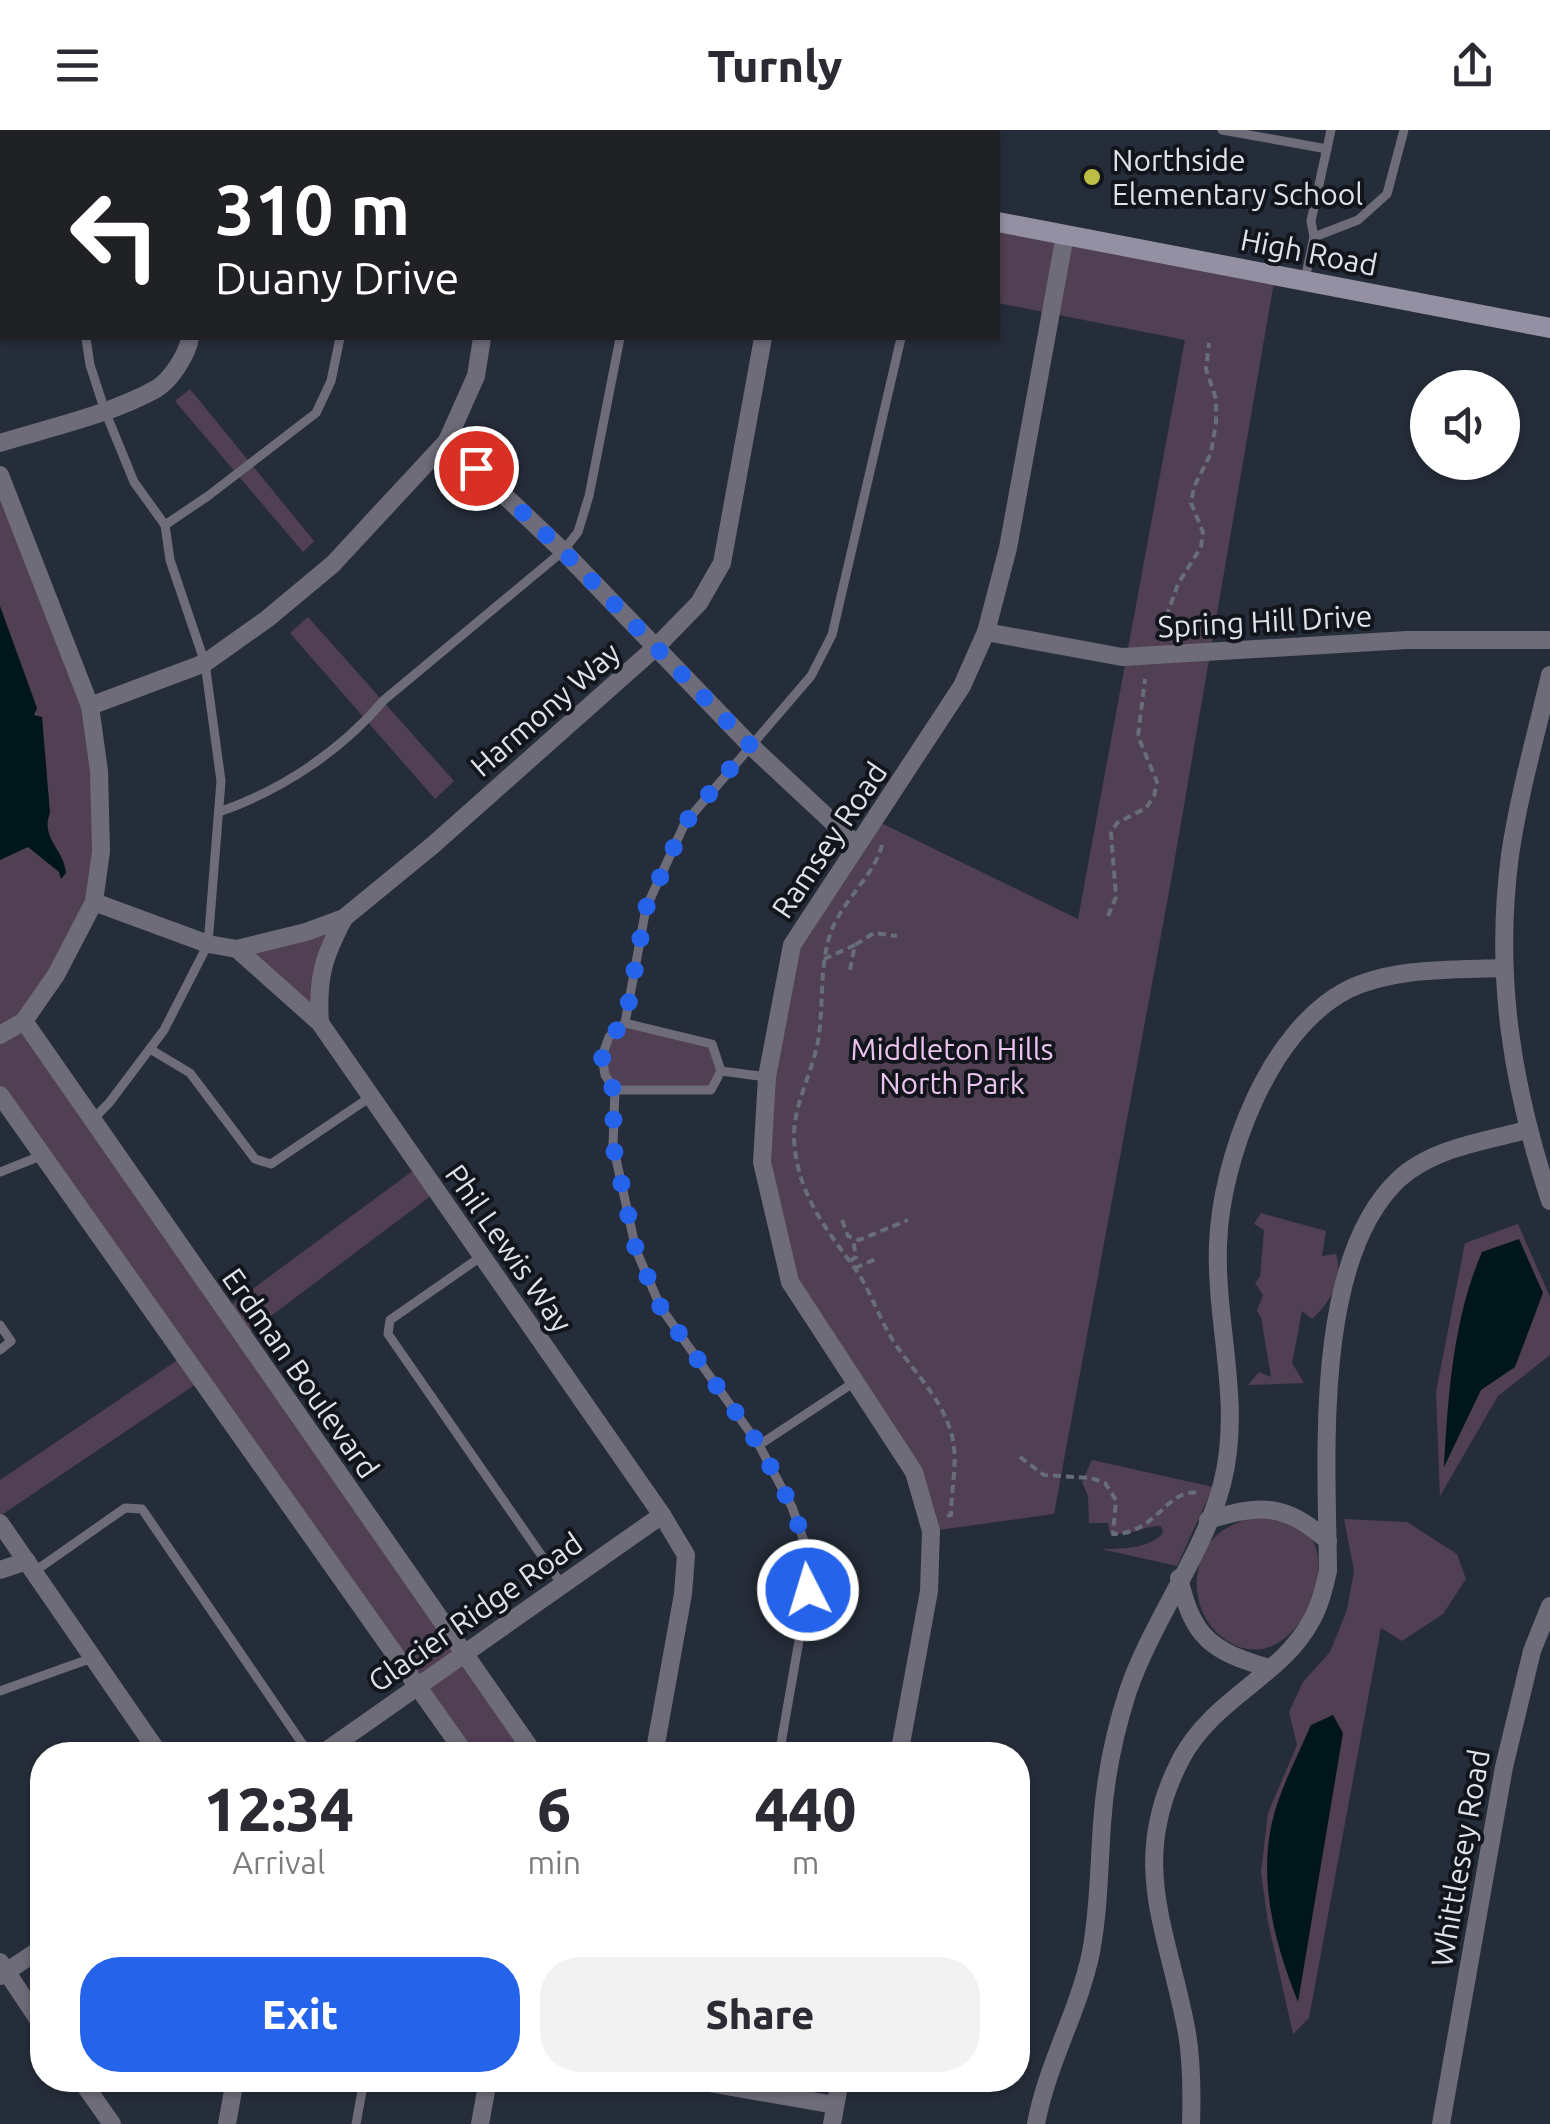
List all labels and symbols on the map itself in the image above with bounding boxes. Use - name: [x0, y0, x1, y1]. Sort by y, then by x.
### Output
- place label: Northside Elementary School: [1112, 143, 1363, 211]
- marker: Northside Elementary School: [1081, 166, 1103, 188]
- street label: High Road: [1238, 222, 1380, 282]
- pin: [434, 426, 519, 511]
- street label: Spring Hill Drive: [1157, 598, 1373, 644]
- street label: Harmony Way: [464, 635, 626, 783]
- street label: Ramsey Road: [765, 756, 893, 924]
- park label: Middleton Hills North Park: [850, 1032, 1054, 1100]
- street label: Phil Lewis Way: [439, 1158, 579, 1338]
- street label: Erdman Boulevard: [216, 1262, 386, 1484]
- street label: Glacier Ridge Road: [362, 1526, 588, 1698]
- position arrow: [756, 1538, 860, 1642]
- street label: Whittlesey Road: [1424, 1747, 1496, 1969]

